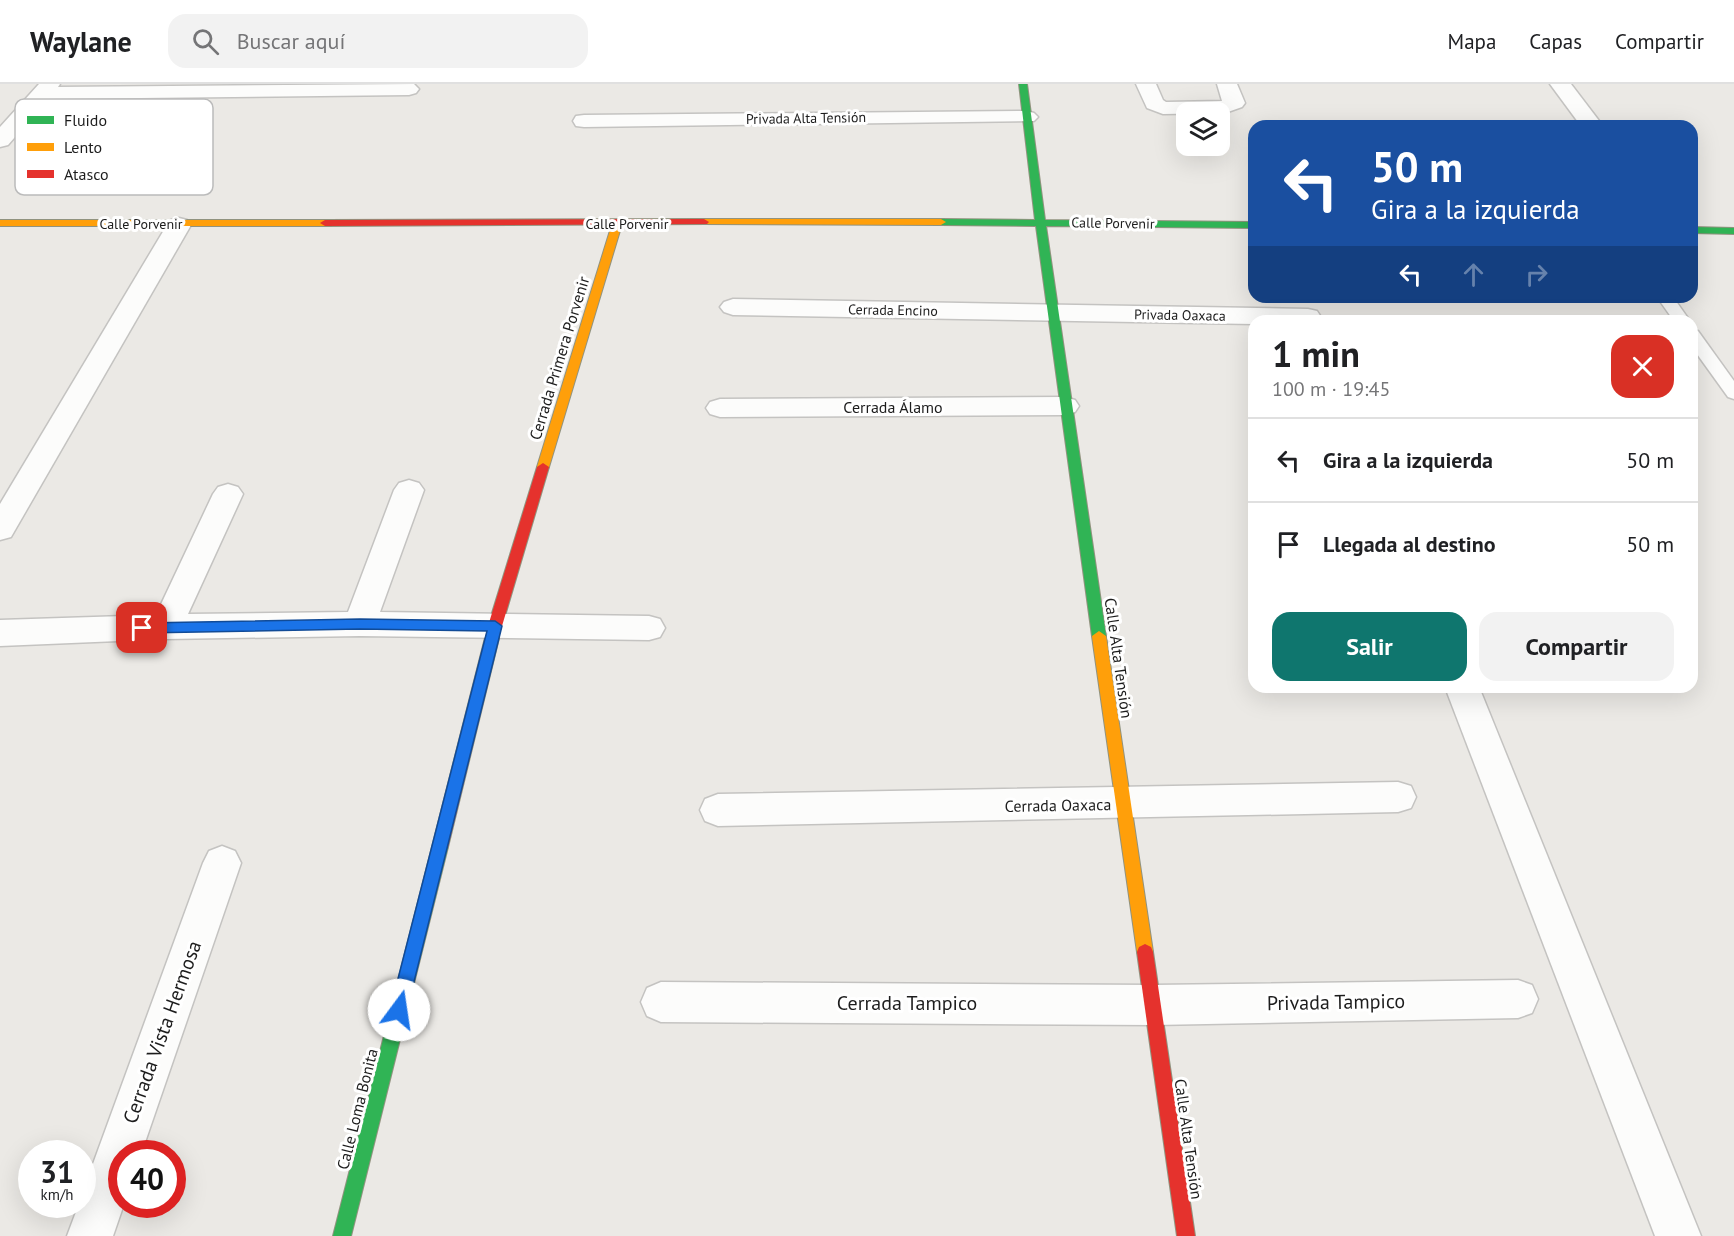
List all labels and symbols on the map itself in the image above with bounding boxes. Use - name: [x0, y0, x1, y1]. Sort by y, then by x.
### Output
- legend: [15, 99, 213, 195]
- street label: Privada Alta Tensión: [746, 108, 866, 128]
- text: Fluido: [64, 110, 107, 130]
- text: Lento: [64, 137, 102, 157]
- text: Atasco: [64, 164, 109, 184]
- street label: Calle Porvenir: [1071, 213, 1155, 233]
- street label: Calle Porvenir: [99, 215, 183, 233]
- street label: Calle Porvenir: [585, 215, 669, 233]
- street label: Cerrada Primera Porvenir: [525, 273, 594, 442]
- street label: Cerrada Encino: [848, 300, 938, 320]
- street label: Privada Oaxaca: [1134, 305, 1226, 325]
- street label: Cerrada Álamo: [843, 397, 943, 417]
- street label: Calle Alta Tensión: [1101, 597, 1137, 719]
- pin: [116, 602, 167, 653]
- street label: Cerrada Oaxaca: [1005, 794, 1111, 816]
- street label: Cerrada Vista Hermosa: [117, 937, 207, 1127]
- position arrow: [367, 978, 431, 1042]
- street label: Privada Tampico: [1267, 988, 1405, 1016]
- street label: Cerrada Tampico: [837, 990, 977, 1016]
- street label: Calle Loma Bonita: [332, 1046, 382, 1172]
- street label: Calle Alta Tensión: [1171, 1078, 1207, 1200]
- speed limit sign: 40: [108, 1140, 186, 1218]

